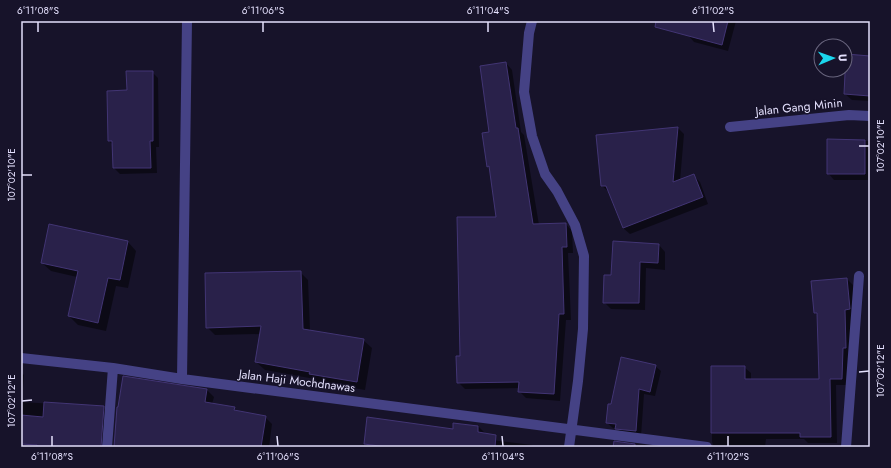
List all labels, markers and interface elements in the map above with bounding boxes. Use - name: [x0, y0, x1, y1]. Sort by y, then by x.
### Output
- text: 6°11'08"S: [17, 3, 60, 18]
- text: 6°11'06"S: [242, 3, 285, 18]
- text: 6°11'04"S: [467, 3, 510, 18]
- text: 6°11'02"S: [692, 3, 735, 18]
- north arrow: [813, 38, 853, 78]
- text: U: [835, 54, 851, 62]
- street label: Jalan Gang Minin: [753, 93, 843, 121]
- text: 107°02'10"E: [873, 119, 888, 173]
- text: 107°02'10"E: [4, 148, 19, 202]
- text: 107°02'12"E: [873, 344, 888, 398]
- street label: Jalan Haji Mochdnawas: [236, 365, 356, 397]
- text: 107°02'12"E: [4, 374, 19, 428]
- text: 6°11'08"S: [31, 449, 74, 464]
- text: 6°11'06"S: [257, 449, 300, 464]
- text: 6°11'04"S: [482, 449, 525, 464]
- text: 6°11'02"S: [707, 449, 750, 464]

